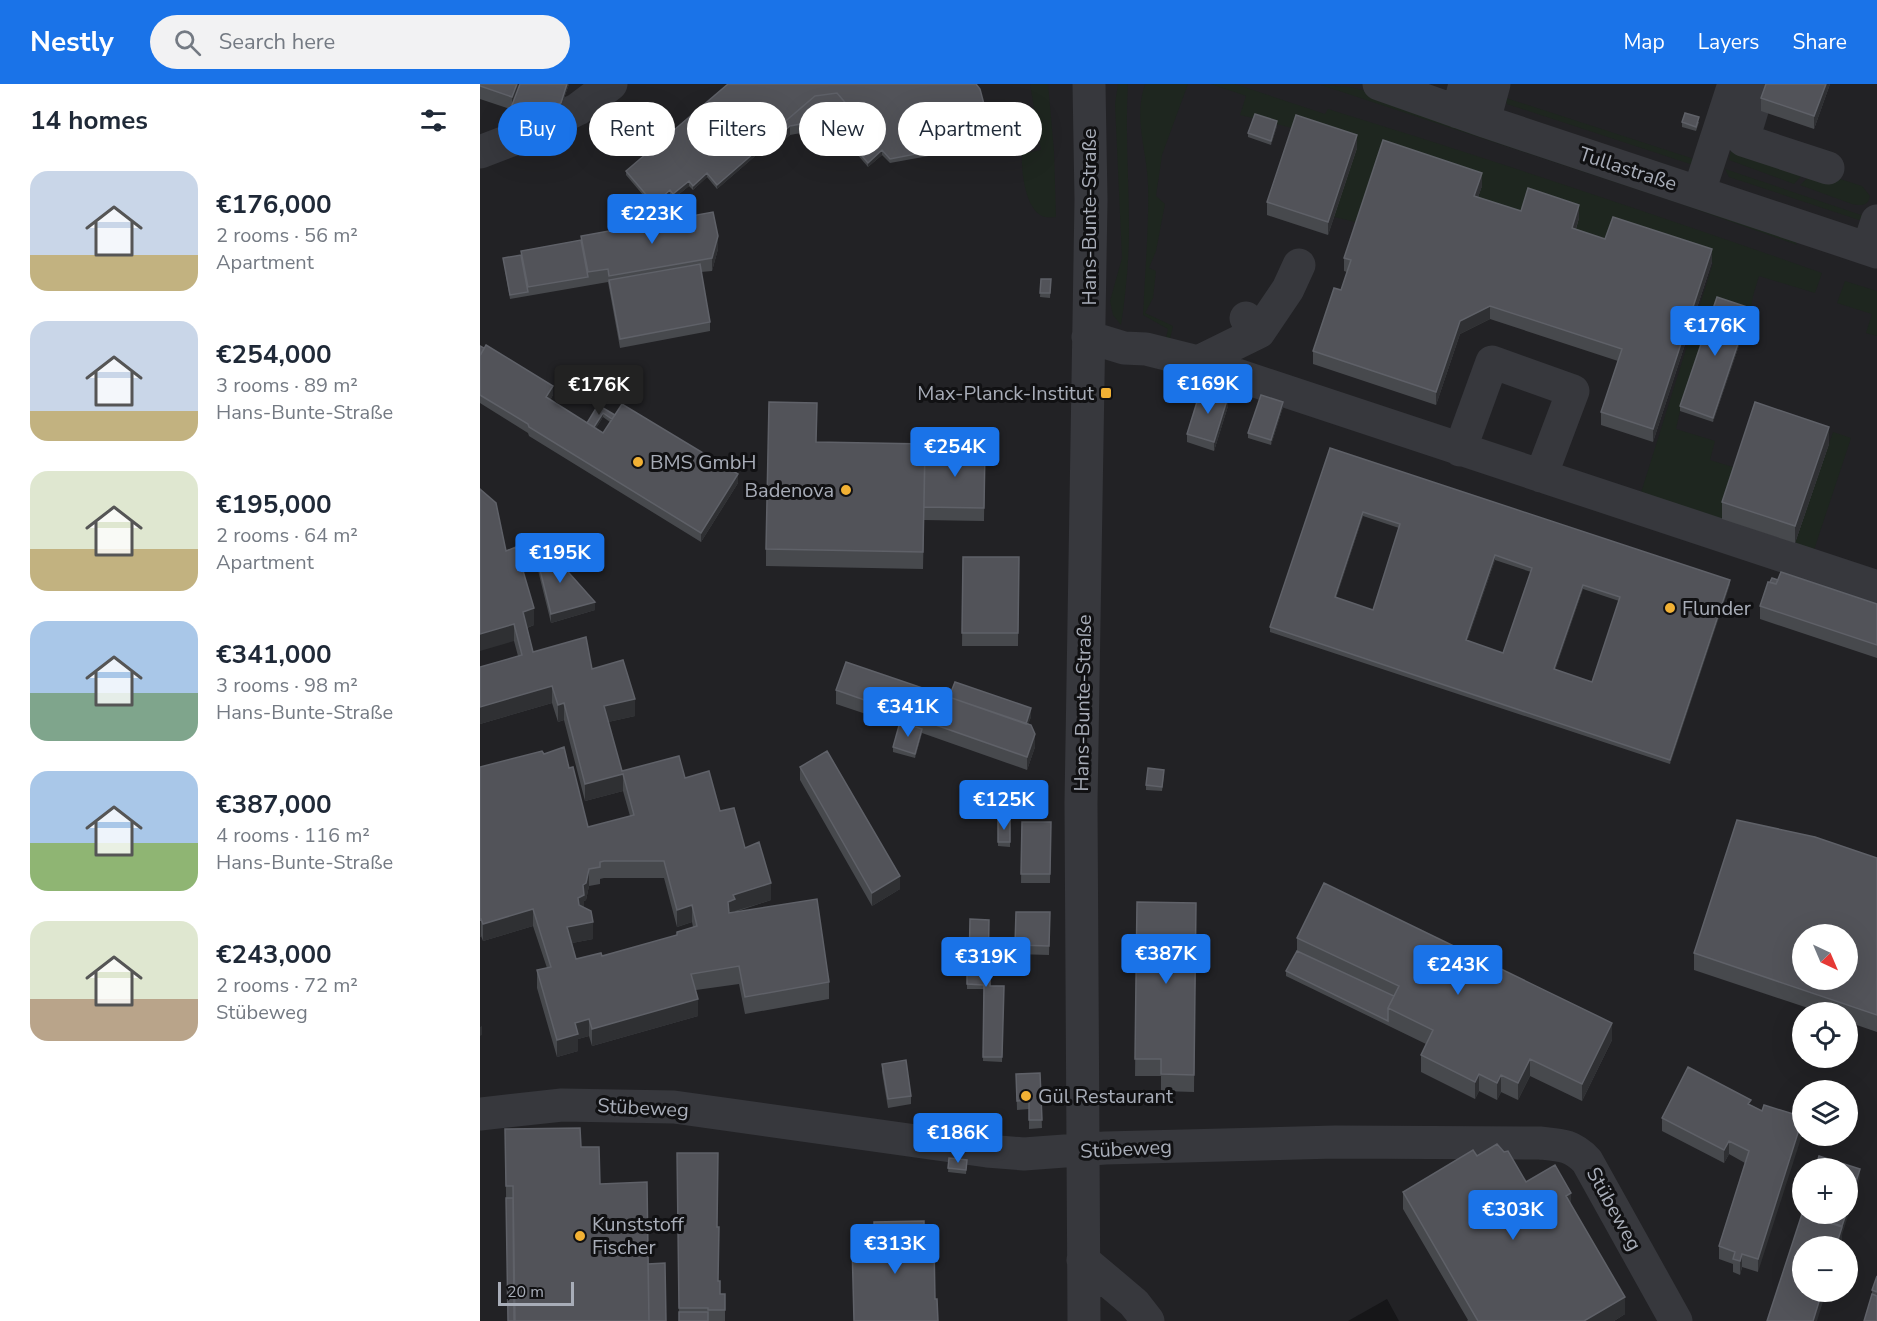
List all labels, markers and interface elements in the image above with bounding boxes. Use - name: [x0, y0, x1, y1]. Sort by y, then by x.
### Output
- search box: [150, 15, 570, 69]
- text: Nestly: [30, 23, 114, 61]
- icon: search: [171, 26, 204, 59]
- text: Search here: [219, 27, 335, 57]
- text: Map: [1623, 28, 1665, 56]
- text: Layers: [1698, 28, 1759, 56]
- text: Share: [1792, 28, 1847, 56]
- chip: Buy: [498, 102, 577, 156]
- chip: Rent: [589, 102, 675, 156]
- chip: Filters: [687, 102, 787, 156]
- chip: New: [799, 102, 886, 156]
- chip: Apartment: [898, 102, 1042, 156]
- text: 14 homes: [30, 103, 148, 138]
- icon: filters: [417, 104, 450, 137]
- street label: Hans-Bunte-Straße: [1076, 128, 1103, 306]
- street label: Tullastraße: [1576, 140, 1680, 198]
- text: €176,000: [216, 187, 332, 222]
- pin: €223K: [610, 194, 694, 245]
- icon: home: [78, 195, 150, 267]
- text: €223K: [621, 200, 683, 227]
- text: 2 rooms · 56 m²: [216, 222, 358, 249]
- text: Apartment: [216, 249, 314, 276]
- pin: €176K: [1673, 306, 1757, 357]
- text: €176K: [1684, 312, 1746, 339]
- text: €254,000: [216, 337, 332, 372]
- icon: home: [78, 345, 150, 417]
- pin: €169K: [1166, 364, 1250, 415]
- pin: €176K: [557, 365, 641, 416]
- text: €169K: [1177, 370, 1239, 397]
- text: €176K: [568, 371, 630, 398]
- text: 3 rooms · 89 m²: [216, 372, 358, 399]
- place label: Max-Planck-Institut: [917, 380, 1095, 407]
- marker: Max-Planck-Institut: [1099, 386, 1113, 400]
- text: Hans-Bunte-Straße: [216, 399, 393, 426]
- pin: €254K: [913, 427, 997, 478]
- text: €254K: [924, 433, 986, 460]
- place label: BMS GmbH: [650, 449, 757, 476]
- marker: BMS GmbH: [631, 455, 645, 469]
- place label: Badenova: [745, 477, 834, 504]
- marker: Badenova: [839, 483, 853, 497]
- text: €195,000: [216, 487, 332, 522]
- icon: home: [78, 495, 150, 567]
- text: 2 rooms · 64 m²: [216, 522, 358, 549]
- pin: €195K: [518, 533, 602, 584]
- text: €195K: [529, 539, 591, 566]
- text: Apartment: [216, 549, 314, 576]
- place label: Flunder: [1682, 595, 1751, 622]
- marker: Flunder: [1663, 601, 1677, 615]
- street label: Hans-Bunte-Straße: [1068, 614, 1098, 792]
- text: €341,000: [216, 637, 332, 672]
- icon: home: [78, 645, 150, 717]
- text: 3 rooms · 98 m²: [216, 672, 358, 699]
- pin: €341K: [866, 687, 950, 738]
- text: €341K: [877, 693, 939, 720]
- text: Hans-Bunte-Straße: [216, 699, 393, 726]
- pin: €125K: [962, 780, 1046, 831]
- text: €125K: [973, 786, 1035, 813]
- text: €387,000: [216, 787, 332, 822]
- icon: home: [78, 795, 150, 867]
- text: 4 rooms · 116 m²: [216, 822, 370, 849]
- text: Hans-Bunte-Straße: [216, 849, 393, 876]
- north arrow: [1792, 924, 1858, 990]
- map controls: [1792, 924, 1858, 1302]
- pin: €387K: [1124, 934, 1208, 985]
- text: €243,000: [216, 937, 332, 972]
- pin: €319K: [944, 937, 1028, 988]
- text: €387K: [1135, 940, 1197, 967]
- text: €319K: [955, 943, 1017, 970]
- icon: home: [78, 945, 150, 1017]
- pin: €243K: [1416, 945, 1500, 996]
- text: €243K: [1427, 951, 1489, 978]
- text: 2 rooms · 72 m²: [216, 972, 358, 999]
- text: Stübeweg: [216, 999, 308, 1026]
- button: locate: [1792, 1002, 1858, 1068]
- button: layers: [1792, 1080, 1858, 1146]
- place label: Gül Restaurant: [1038, 1083, 1174, 1110]
- marker: Gül Restaurant: [1019, 1089, 1033, 1103]
- street label: Stübeweg: [597, 1092, 689, 1124]
- pin: €186K: [916, 1113, 1000, 1164]
- text: €186K: [927, 1119, 989, 1146]
- street label: Stübeweg: [1080, 1133, 1172, 1165]
- button: +: [1792, 1158, 1858, 1224]
- street label: Stübeweg: [1580, 1162, 1648, 1256]
- pin: €303K: [1471, 1190, 1555, 1241]
- text: €303K: [1482, 1196, 1544, 1223]
- place label: Kunststoff Fischer: [592, 1211, 684, 1261]
- pin: €313K: [853, 1224, 937, 1275]
- marker: Kunststoff Fischer: [573, 1229, 587, 1243]
- text: €313K: [864, 1230, 926, 1257]
- button: −: [1792, 1236, 1858, 1302]
- scale bar: [498, 1279, 574, 1306]
- text: 20 m: [507, 1281, 544, 1303]

